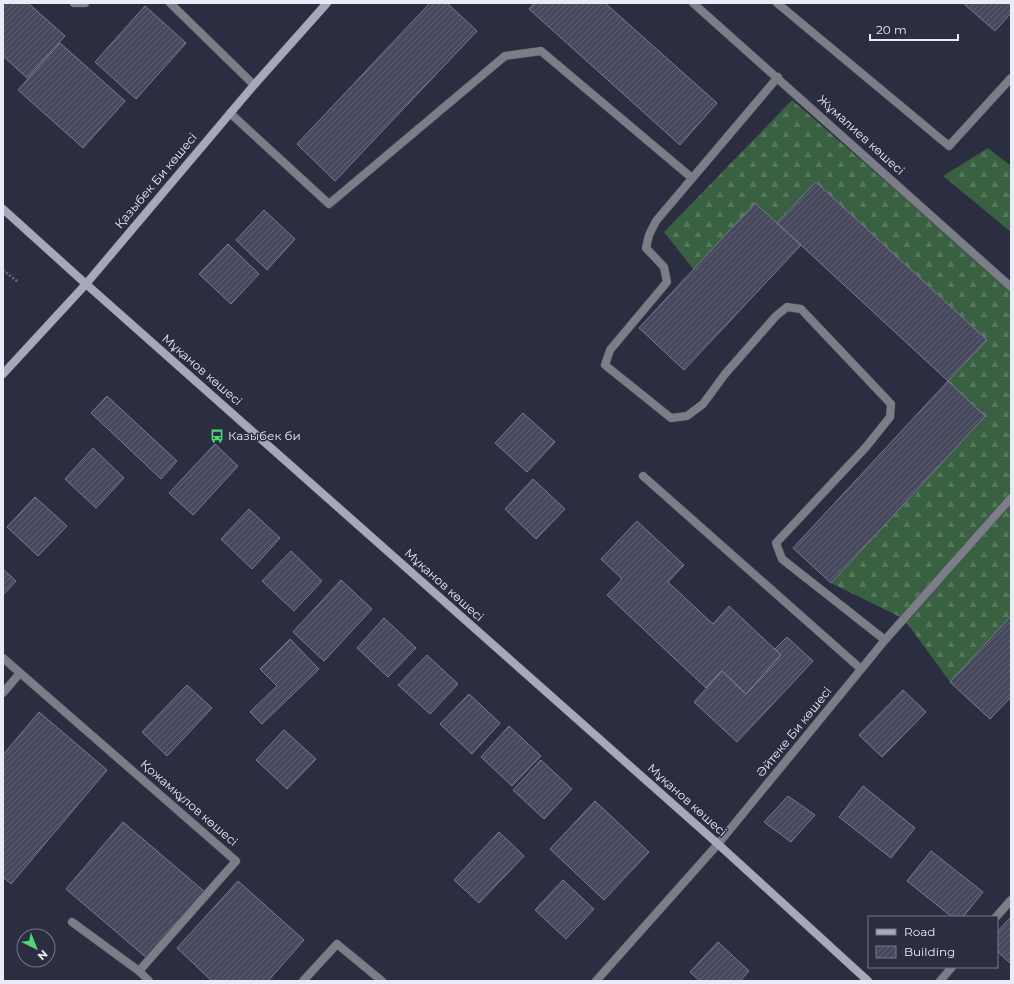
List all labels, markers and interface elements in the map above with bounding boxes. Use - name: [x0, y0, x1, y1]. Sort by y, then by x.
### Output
- scale bar: [870, 16, 958, 42]
- text: 20 m: [876, 22, 907, 37]
- street label: Жұмалиев көшесі: [815, 92, 908, 178]
- street label: Қазыбек Би көшесі: [111, 130, 200, 232]
- street label: Мұқанов көшесі: [159, 331, 245, 409]
- bus stop icon: Казыбек би: [209, 428, 225, 444]
- place label: Казыбек би: [228, 428, 301, 443]
- street label: Мұқанов көшесі: [402, 545, 487, 624]
- street label: Әйтеке Би көшесі: [753, 684, 834, 780]
- street label: Қожамқұлов көшесі: [138, 756, 241, 849]
- street label: Мұқанов көшесі: [645, 760, 730, 839]
- legend: [868, 916, 998, 968]
- text: Road: [904, 924, 935, 939]
- north arrow: [16, 928, 56, 968]
- text: Building: [904, 944, 955, 959]
- text: N: [35, 947, 51, 963]

